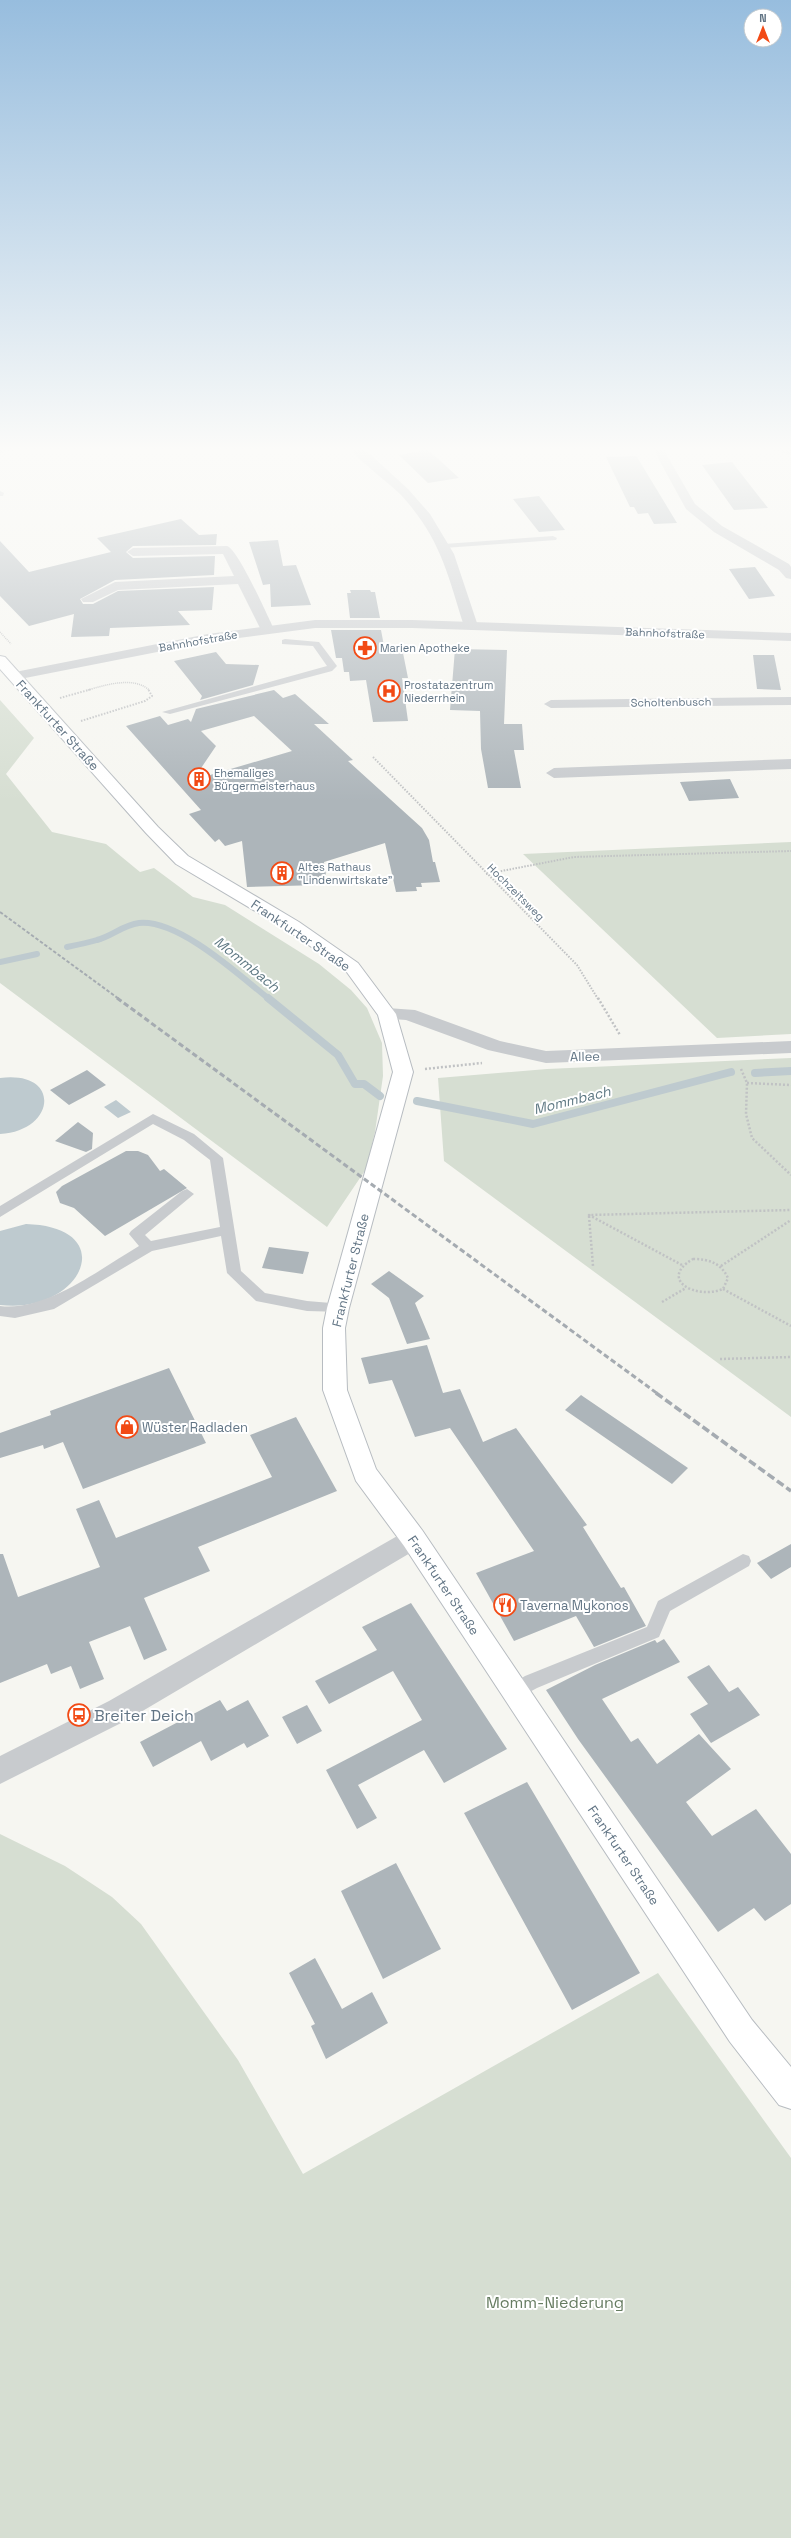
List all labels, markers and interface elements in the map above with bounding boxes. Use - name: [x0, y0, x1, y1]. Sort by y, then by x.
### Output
- north arrow: [743, 8, 783, 48]
- text: N: [759, 11, 767, 25]
- street label: Bahnhofstraße: [625, 625, 705, 641]
- street label: Bahnhofstraße: [158, 627, 238, 655]
- pharmacy icon: Marien Apotheke: [352, 635, 378, 661]
- place label: Marien Apotheke: [380, 641, 470, 655]
- street label: Frankfurter Straße: [12, 676, 103, 774]
- hospital icon: Prostatazentrum Niederrhein: [376, 678, 402, 704]
- place label: Prostatazentrum Niederrhein: [404, 678, 493, 705]
- street label: Scholtenbusch: [631, 694, 711, 710]
- building icon: Ehemaliges Bürgermeisterhaus: [186, 766, 212, 792]
- place label: Ehemaliges Bürgermeisterhaus: [214, 766, 315, 793]
- building icon: Altes Rathaus "Lindenwirtskate": [269, 860, 295, 886]
- place label: Altes Rathaus "Lindenwirtskate": [298, 860, 393, 887]
- street label: Hochzeitsweg: [484, 860, 548, 924]
- street label: Frankfurter Straße: [248, 896, 354, 975]
- water label: Mommbach: [211, 932, 284, 996]
- street label: Allee: [570, 1048, 600, 1065]
- water label: Mommbach: [532, 1082, 613, 1118]
- street label: Frankfurter Straße: [328, 1212, 373, 1329]
- shop icon: Wüster Radladen: [114, 1414, 140, 1440]
- place label: Wüster Radladen: [142, 1419, 248, 1436]
- street label: Frankfurter Straße: [404, 1532, 483, 1638]
- restaurant icon: Taverna Mykonos: [492, 1592, 518, 1618]
- place label: Taverna Mykonos: [520, 1597, 629, 1614]
- bus stop icon: Breiter Deich: [66, 1702, 92, 1728]
- place label: Breiter Deich: [94, 1705, 194, 1726]
- street label: Frankfurter Straße: [584, 1802, 663, 1908]
- park label: Momm-Niederung: [486, 2292, 624, 2313]

